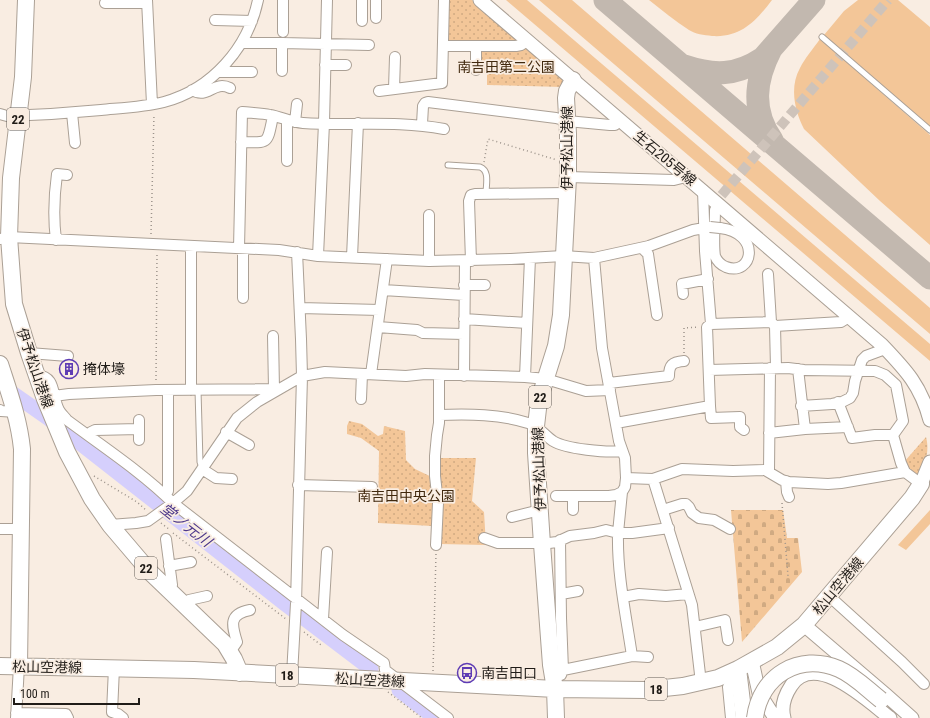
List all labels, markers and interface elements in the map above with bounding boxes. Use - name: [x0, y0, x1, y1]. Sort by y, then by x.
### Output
- park label: 南吉田第二公園: [457, 59, 555, 75]
- street label: 伊予松山港線: [559, 106, 575, 190]
- road number: 22: [7, 108, 29, 130]
- street label: 生石205号線: [630, 127, 700, 189]
- street label: 伊予松山港線: [14, 326, 56, 410]
- building icon: 掩体壕: [58, 358, 80, 380]
- place label: 掩体壕: [83, 361, 125, 377]
- road number: 22: [529, 386, 551, 408]
- street label: 伊予松山港線: [530, 427, 548, 511]
- park label: 南吉田中央公園: [357, 488, 455, 504]
- water label: 堂ノ元川: [157, 499, 217, 552]
- street label: 松山空港線: [809, 554, 867, 618]
- road number: 22: [135, 557, 157, 579]
- street label: 松山空港線: [12, 658, 82, 676]
- bus stop icon: 南吉田口: [456, 662, 478, 684]
- road number: 18: [276, 664, 298, 686]
- place label: 南吉田口: [481, 665, 537, 681]
- street label: 松山空港線: [335, 670, 405, 690]
- road number: 18: [645, 678, 667, 700]
- scale bar: [14, 680, 139, 706]
- text: 100 m: [20, 687, 50, 701]

